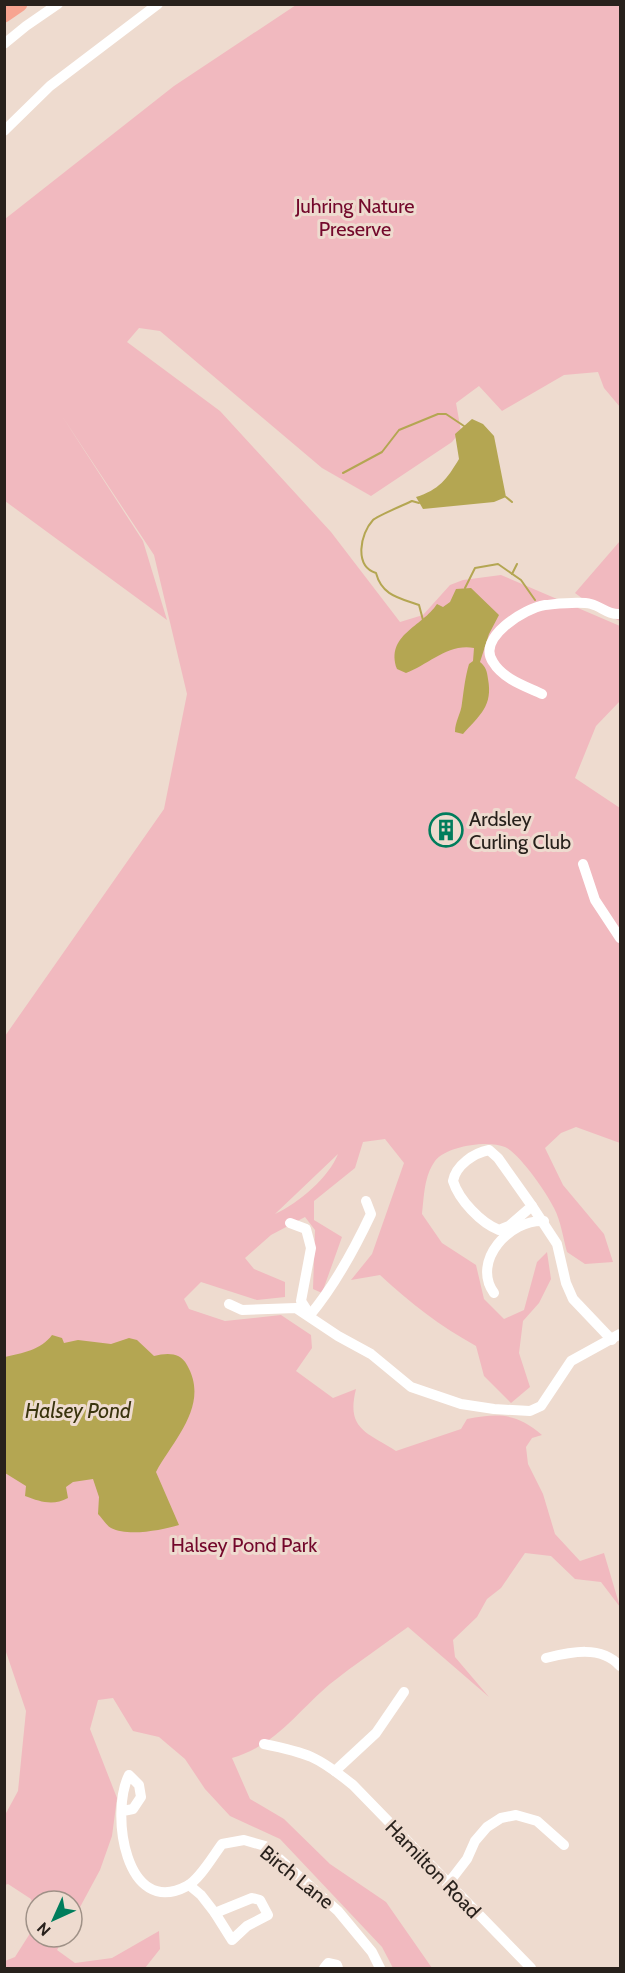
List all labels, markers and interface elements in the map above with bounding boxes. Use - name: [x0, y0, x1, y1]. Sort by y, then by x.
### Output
- park label: Juhring Nature Preserve: [294, 194, 415, 241]
- place label: Ardsley Curling Club: [469, 807, 571, 854]
- building icon: Ardsley Curling Club: [428, 812, 464, 848]
- water label: Halsey Pond: [25, 1398, 132, 1423]
- park label: Halsey Pond Park: [171, 1533, 317, 1557]
- street label: Hamilton Road: [380, 1815, 486, 1923]
- street label: Birch Lane: [255, 1840, 339, 1914]
- north arrow: [24, 1889, 84, 1949]
- text: N: [33, 1919, 54, 1940]

